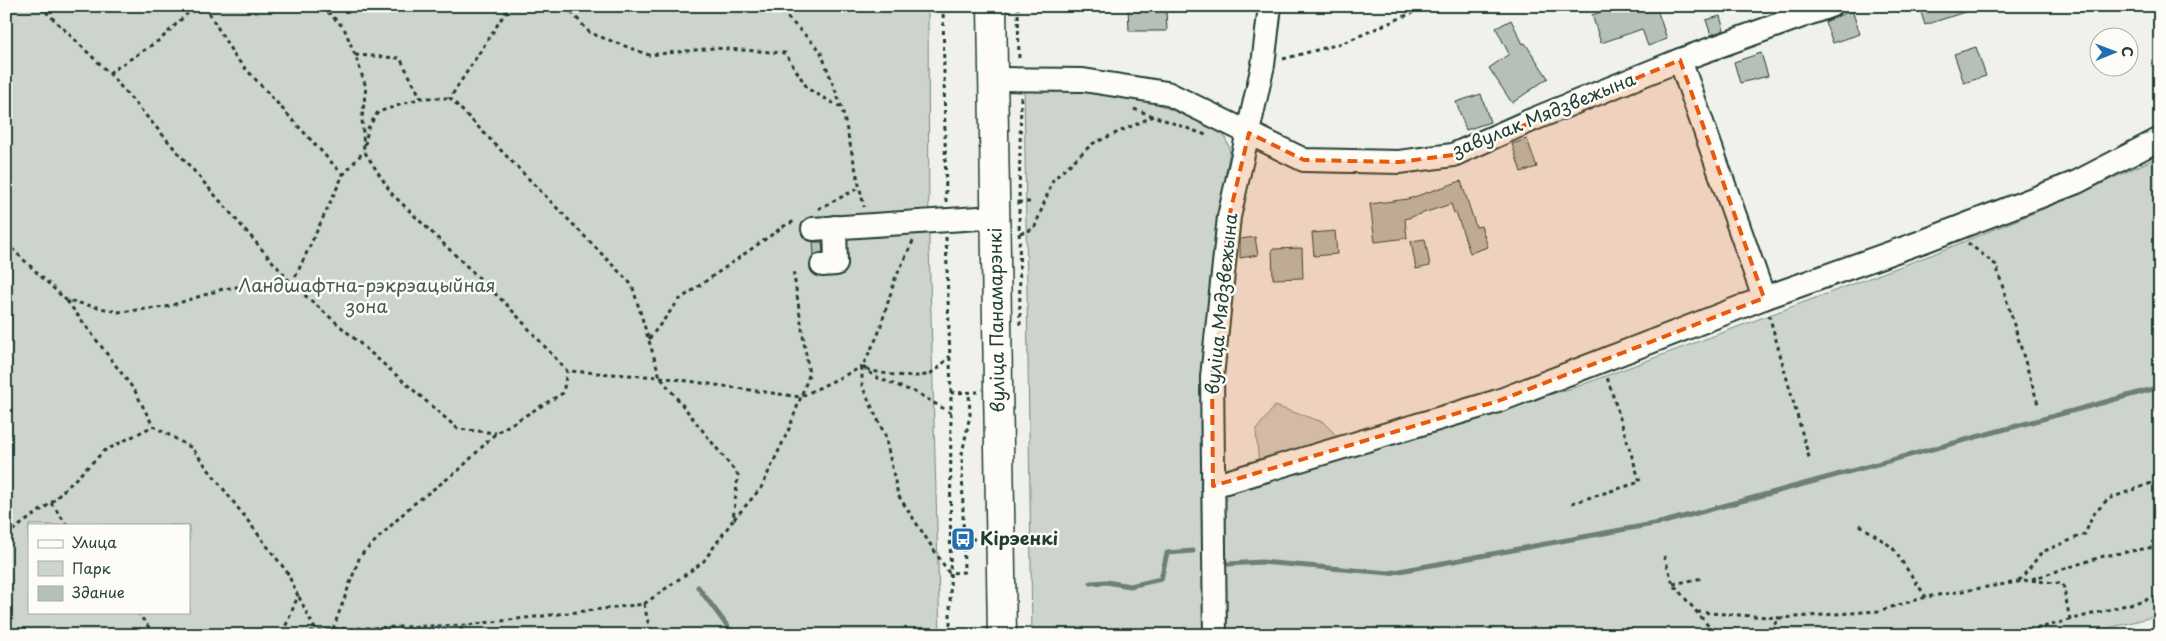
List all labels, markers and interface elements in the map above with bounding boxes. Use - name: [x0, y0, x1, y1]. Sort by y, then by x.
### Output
- north arrow: [2088, 28, 2138, 78]
- text: С: [2117, 46, 2138, 57]
- street label: завулак Мядзвежына: [1447, 64, 1640, 163]
- street label: вуліца Мядзвежына: [1198, 211, 1244, 396]
- street label: вуліца Панамарэнкі: [980, 227, 1011, 413]
- park label: Ландшафтна-рэкрэацыйная зона: [238, 271, 496, 319]
- legend: [28, 524, 190, 614]
- place label: Кірэенкі: [980, 524, 1058, 551]
- bus stop icon: Кірэенкі: [950, 526, 976, 552]
- text: Улица: [72, 530, 117, 553]
- text: Парк: [72, 556, 111, 579]
- text: Здание: [72, 580, 125, 603]

